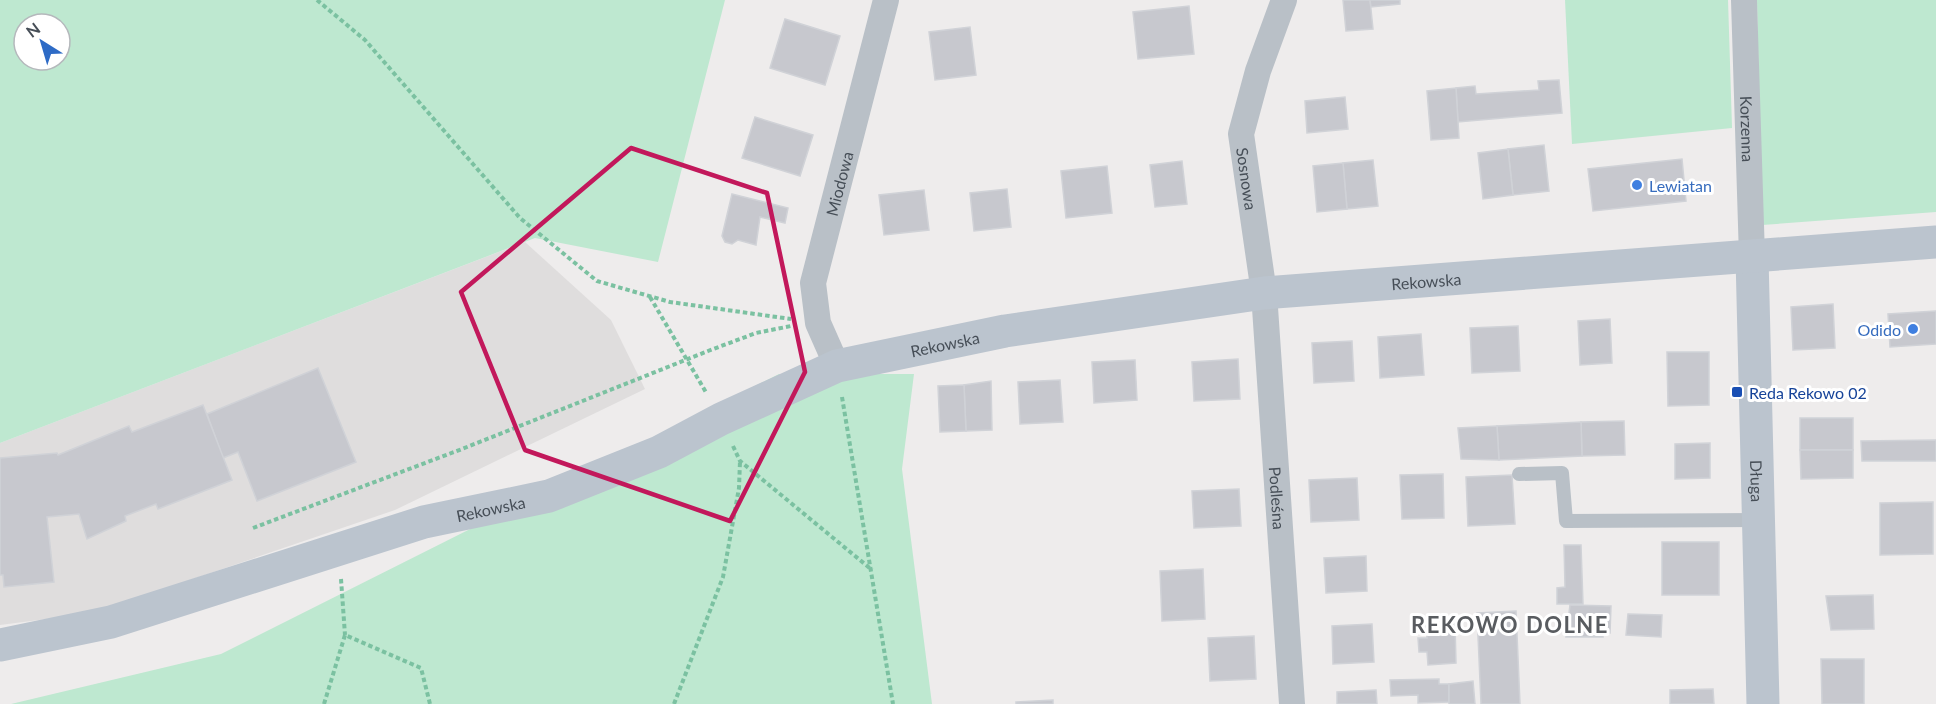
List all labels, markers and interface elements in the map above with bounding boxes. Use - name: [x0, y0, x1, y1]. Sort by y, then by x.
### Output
- north arrow: [12, 12, 72, 72]
- text: N: [22, 18, 43, 41]
- street label: Korzenna: [1737, 96, 1759, 162]
- street label: Sosnowa: [1234, 146, 1261, 211]
- street label: Miodowa: [821, 149, 856, 218]
- place label: Lewiatan: [1649, 176, 1712, 195]
- marker: Lewiatan: [1630, 178, 1644, 192]
- street label: Rekowska: [1391, 269, 1462, 293]
- place label: Odido: [1857, 320, 1901, 339]
- marker: Odido: [1906, 322, 1920, 336]
- street label: Rekowska: [909, 327, 981, 360]
- place label: Reda Rekowo 02: [1749, 383, 1867, 402]
- marker: Reda Rekowo 02: [1730, 385, 1744, 399]
- street label: Długa: [1747, 460, 1768, 502]
- street label: Podleśna: [1266, 466, 1290, 530]
- street label: Rekowska: [454, 492, 527, 525]
- district label: REKOWO DOLNE: [1411, 611, 1609, 638]

